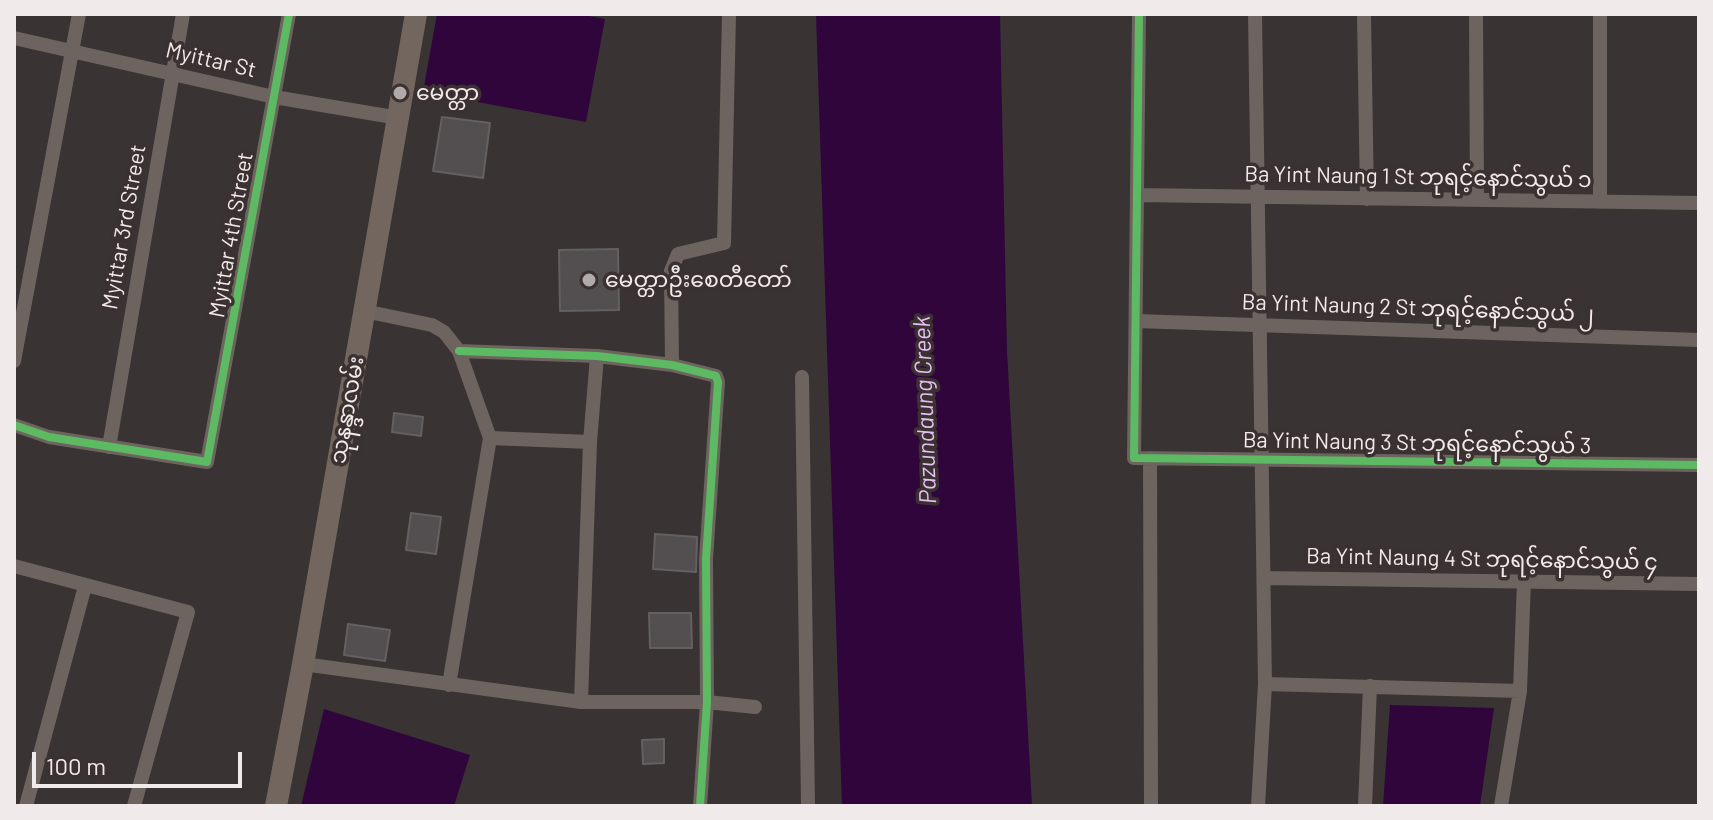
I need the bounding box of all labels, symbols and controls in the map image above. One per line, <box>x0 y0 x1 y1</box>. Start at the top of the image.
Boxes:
street label: Myittar St <box>163 37 259 83</box>
place label: မေတ္တာ <box>416 80 479 106</box>
marker: မေတ္တာ <box>391 84 409 102</box>
street label: Myittar 3rd Street <box>97 143 151 311</box>
street label: Myittar 4th Street <box>203 150 259 320</box>
street label: Ba Yint Naung 1 St ဘုရင့်နောင်သွယ် ၁ <box>1244 161 1592 193</box>
place label: မေတ္တာဦးစေတီတော် <box>605 267 792 293</box>
marker: မေတ္တာဦးစေတီတော် <box>580 271 598 289</box>
street label: Ba Yint Naung 2 St ဘုရင့်နောင်သွယ် ၂ <box>1241 289 1595 327</box>
water label: Pazundaung Creek <box>907 316 943 504</box>
street label: သုနန္ဒာလမ်း <box>325 354 369 466</box>
street label: Ba Yint Naung 3 St ဘုရင့်နောင်သွယ် 3 <box>1243 427 1591 459</box>
street label: Ba Yint Naung 4 St ဘုရင့်နောင်သွယ် ၄ <box>1306 543 1658 575</box>
scale bar <box>36 736 246 786</box>
text: 100 m <box>46 751 106 780</box>

